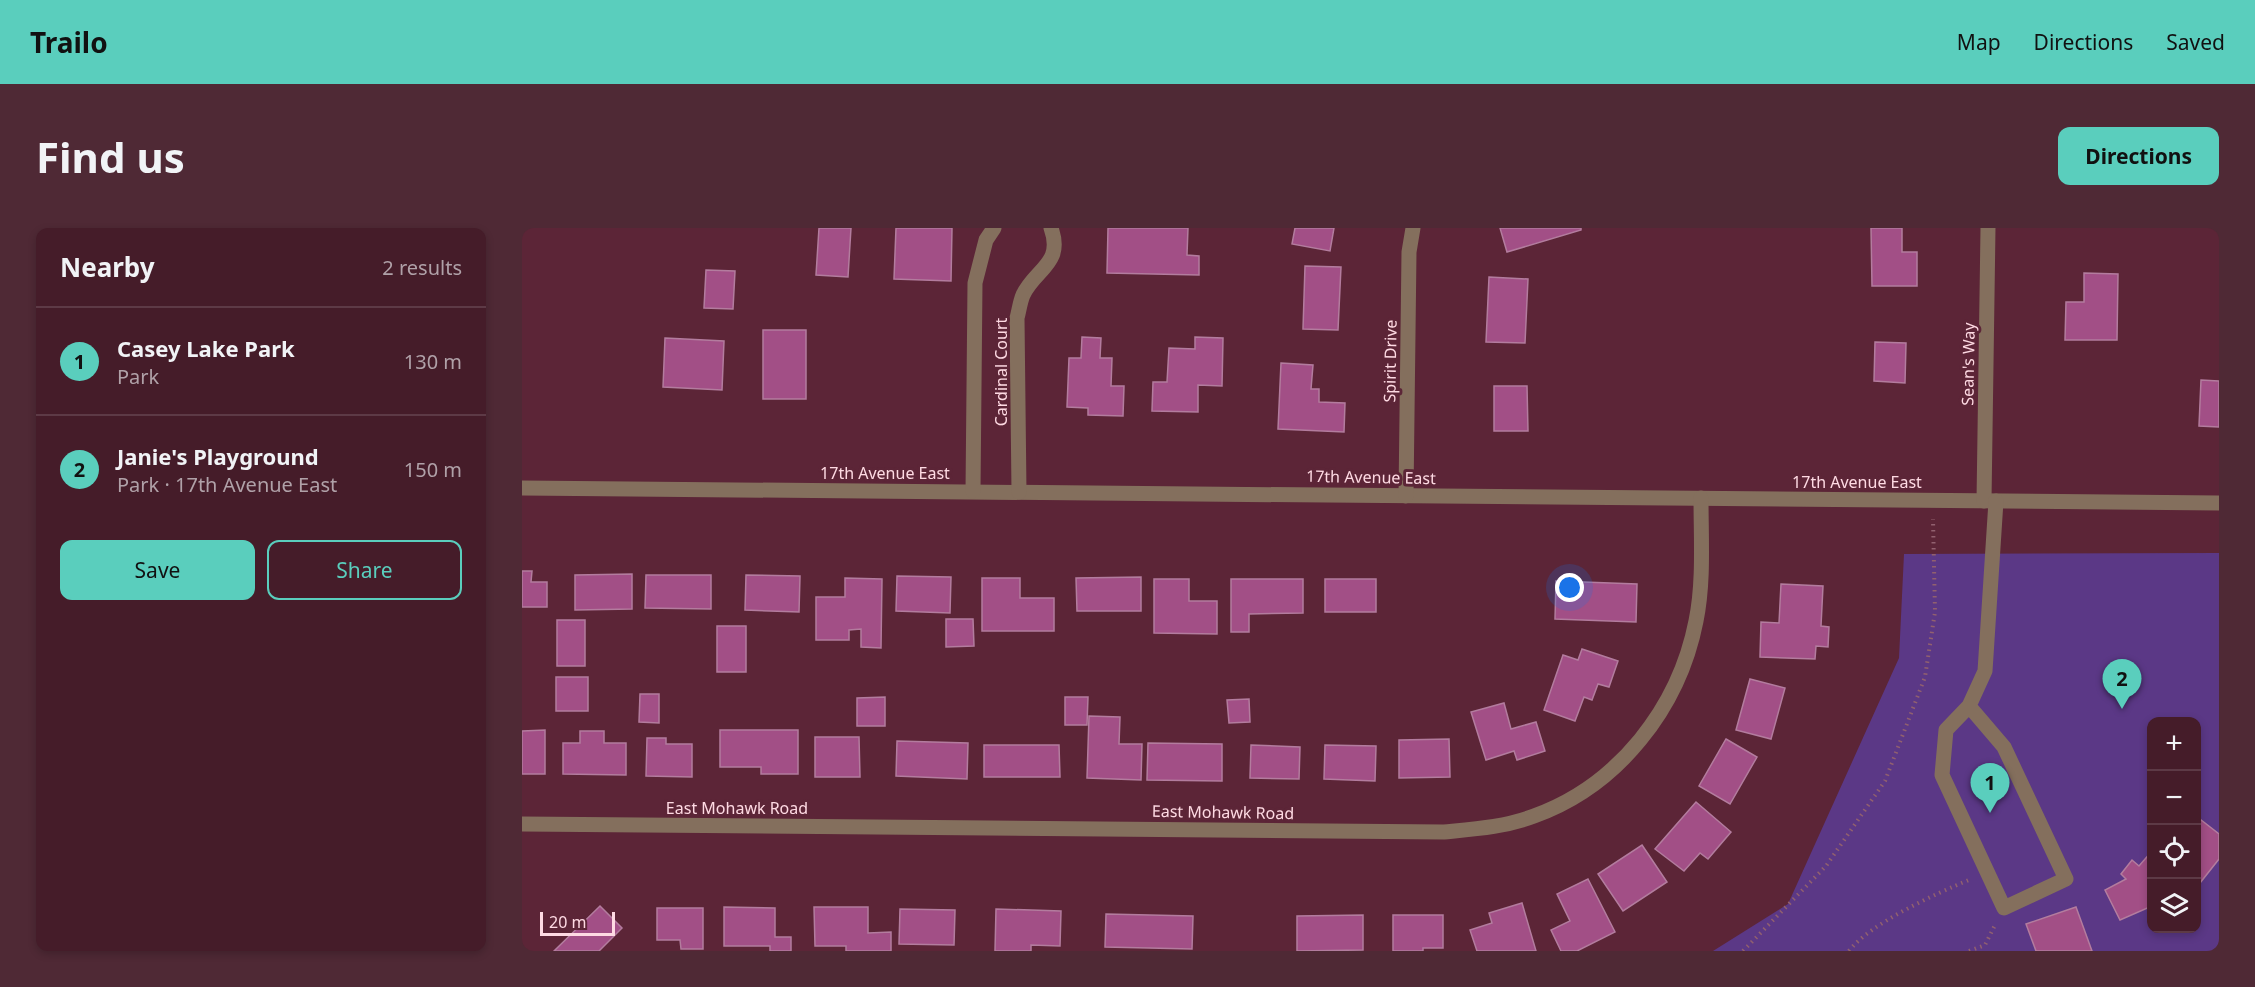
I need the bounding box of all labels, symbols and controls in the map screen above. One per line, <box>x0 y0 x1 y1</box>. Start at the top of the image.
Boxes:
text: Trailo <box>30 23 108 61</box>
text: Map <box>1957 28 2001 56</box>
text: Directions <box>2034 28 2133 56</box>
text: Saved <box>2166 28 2225 56</box>
button: Directions <box>2058 127 2219 185</box>
text: Find us <box>36 128 185 185</box>
text: Nearby <box>60 249 155 285</box>
text: 2 results <box>382 254 462 281</box>
street label: Cardinal Court <box>990 317 1012 426</box>
street label: Spirit Drive <box>1378 319 1402 403</box>
street label: Sean's Way <box>1956 321 1980 406</box>
text: Casey Lake Park <box>117 333 295 363</box>
text: 1 <box>74 348 85 375</box>
text: 130 m <box>404 348 462 375</box>
text: Park <box>117 363 159 390</box>
text: Janie's Playground <box>117 441 319 471</box>
text: 2 <box>74 456 85 483</box>
text: 150 m <box>404 456 462 483</box>
street label: 17th Avenue East <box>820 462 950 484</box>
street label: 17th Avenue East <box>1306 465 1436 489</box>
text: Park · 17th Avenue East <box>117 471 337 498</box>
street label: 17th Avenue East <box>1792 471 1922 493</box>
button: Save <box>60 540 255 600</box>
button: Share <box>267 540 462 600</box>
your location <box>1555 573 1584 602</box>
pin: 2 <box>2102 660 2142 709</box>
map controls <box>2147 717 2201 933</box>
button: + <box>2147 717 2201 771</box>
pin: 1 <box>1970 764 2010 813</box>
button: − <box>2147 771 2201 825</box>
street label: East Mohawk Road <box>666 797 808 819</box>
street label: East Mohawk Road <box>1152 800 1294 824</box>
button: locate <box>2147 825 2201 879</box>
button: layers <box>2147 879 2201 933</box>
scale bar <box>540 909 615 936</box>
text: 20 m <box>549 911 586 933</box>

